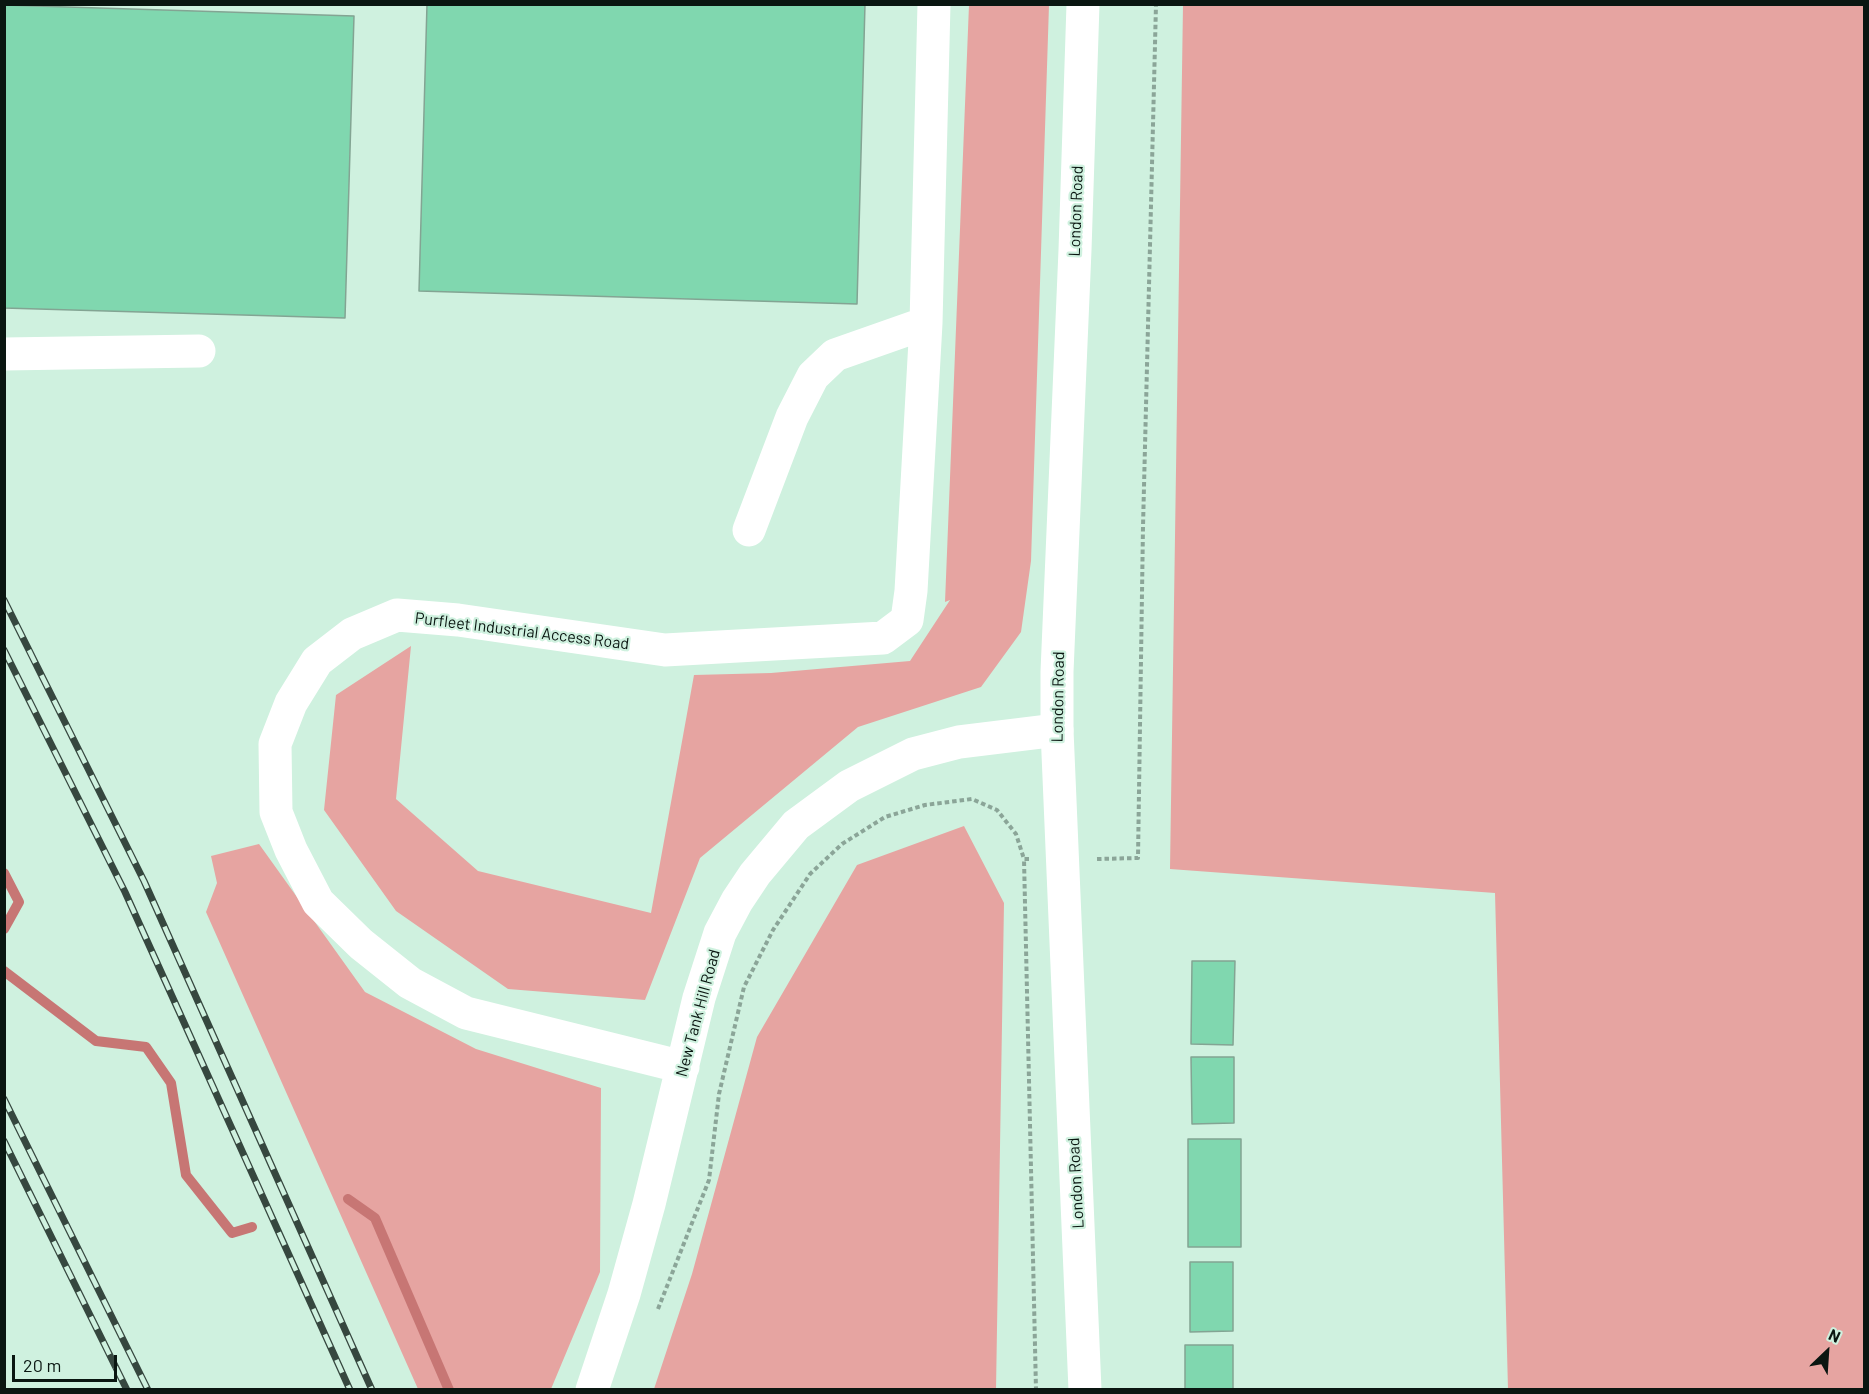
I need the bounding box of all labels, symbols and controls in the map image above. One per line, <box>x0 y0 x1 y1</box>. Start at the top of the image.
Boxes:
street label: London Road <box>1065 165 1087 257</box>
street label: Purfleet Industrial Access Road <box>414 608 630 654</box>
street label: London Road <box>1048 651 1068 743</box>
street label: New Tank Hill Road <box>672 947 724 1079</box>
street label: London Road <box>1064 1137 1088 1229</box>
north arrow <box>1797 1322 1857 1382</box>
text: N <box>1826 1324 1844 1346</box>
scale bar <box>15 1343 120 1381</box>
text: 20 m <box>23 1354 61 1376</box>

